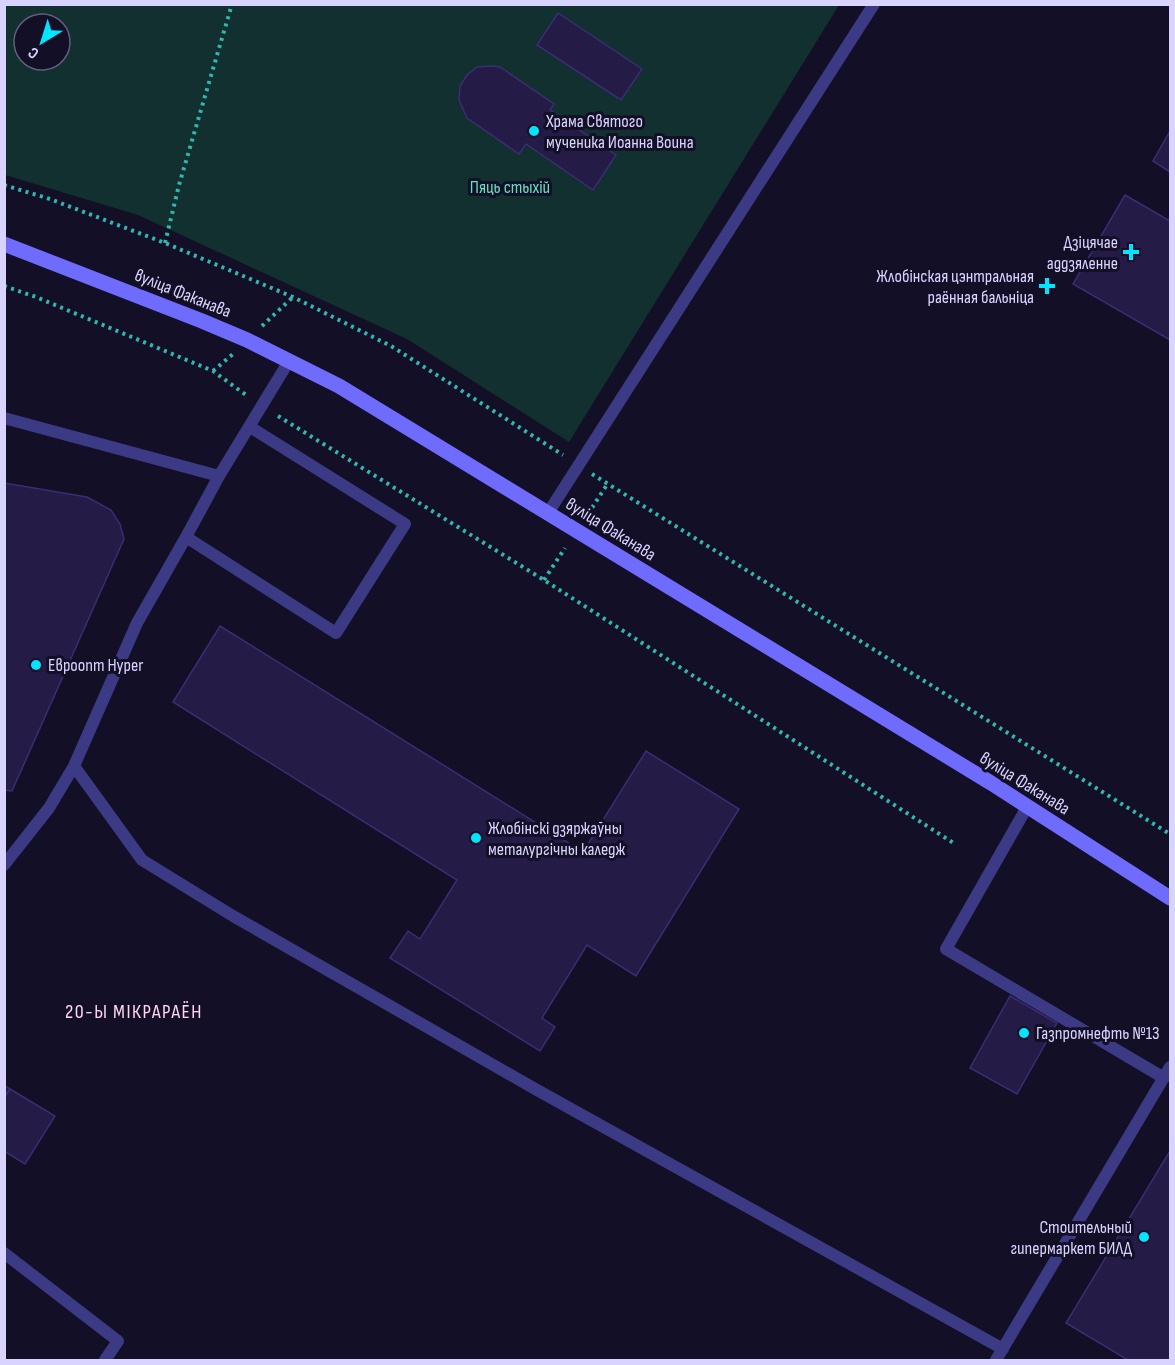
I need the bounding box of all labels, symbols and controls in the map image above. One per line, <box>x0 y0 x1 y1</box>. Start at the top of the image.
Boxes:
north arrow <box>12 12 72 72</box>
text: С <box>25 43 43 63</box>
place label: Храма Святого мученика Иоанна Воина <box>545 111 694 153</box>
marker: Храма Святого мученика Иоанна Воина <box>527 124 541 138</box>
park label: Пяць стыхій <box>470 177 550 198</box>
place label: Дзіцячае аддзяленне <box>1047 232 1118 274</box>
marker: Дзіцячае аддзяленне <box>1122 243 1140 261</box>
street label: вуліца Факанава <box>132 265 234 322</box>
place label: Жлобінская цэнтральная раённая бальніца <box>876 266 1034 308</box>
marker: Жлобінская цэнтральная раённая бальніца <box>1038 277 1056 295</box>
street label: вуліца Факанава <box>562 493 660 565</box>
place label: Евроопт Hyper <box>48 655 143 676</box>
marker: Евроопт Hyper <box>29 658 43 672</box>
street label: вуліца Факанава <box>976 747 1074 819</box>
place label: Жлобінскі дзяржаўны металургічны каледж <box>488 818 626 860</box>
marker: Жлобінскі дзяржаўны металургічны каледж <box>469 831 483 845</box>
district label: 20-Ы МІКРАРАЁН <box>65 1000 203 1024</box>
place label: Газпромнефть №13 <box>1036 1023 1160 1044</box>
marker: Газпромнефть №13 <box>1017 1026 1031 1040</box>
place label: Стоительный гипермаркет БИЛД <box>1010 1217 1132 1259</box>
marker: Стоительный гипермаркет БИЛД <box>1137 1230 1151 1244</box>

